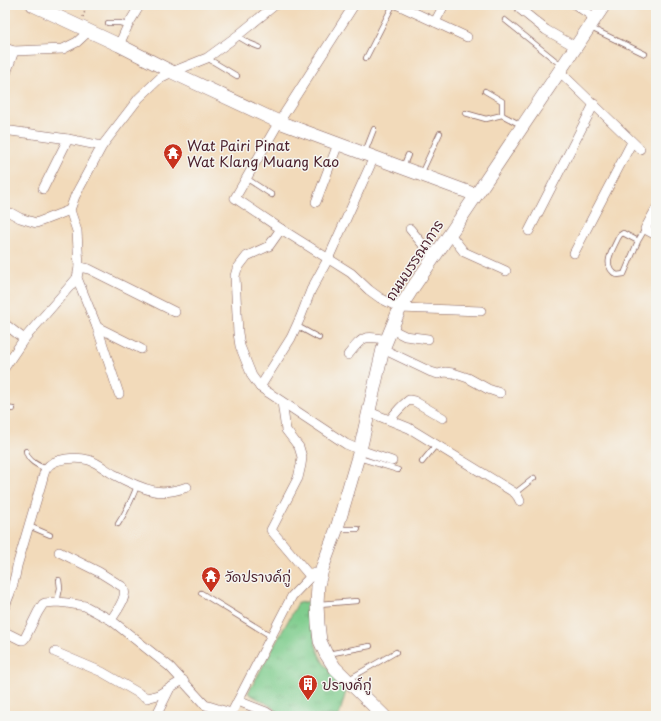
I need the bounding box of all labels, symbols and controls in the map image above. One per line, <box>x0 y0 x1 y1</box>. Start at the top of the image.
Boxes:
place label: Wat Pairi Pinat Wat Klang Muang Kao <box>187 135 339 172</box>
temple icon: Wat Pairi Pinat Wat Klang Muang Kao <box>162 142 184 170</box>
street label: ถนนบรรณาการ <box>380 215 448 305</box>
temple icon: วัดปรางค์กู่ <box>200 565 222 593</box>
place label: วัดปรางค์กู่ <box>225 566 291 587</box>
building icon: ปรางค์กู่ <box>297 673 319 701</box>
place label: ปรางค์กู่ <box>322 674 372 695</box>

